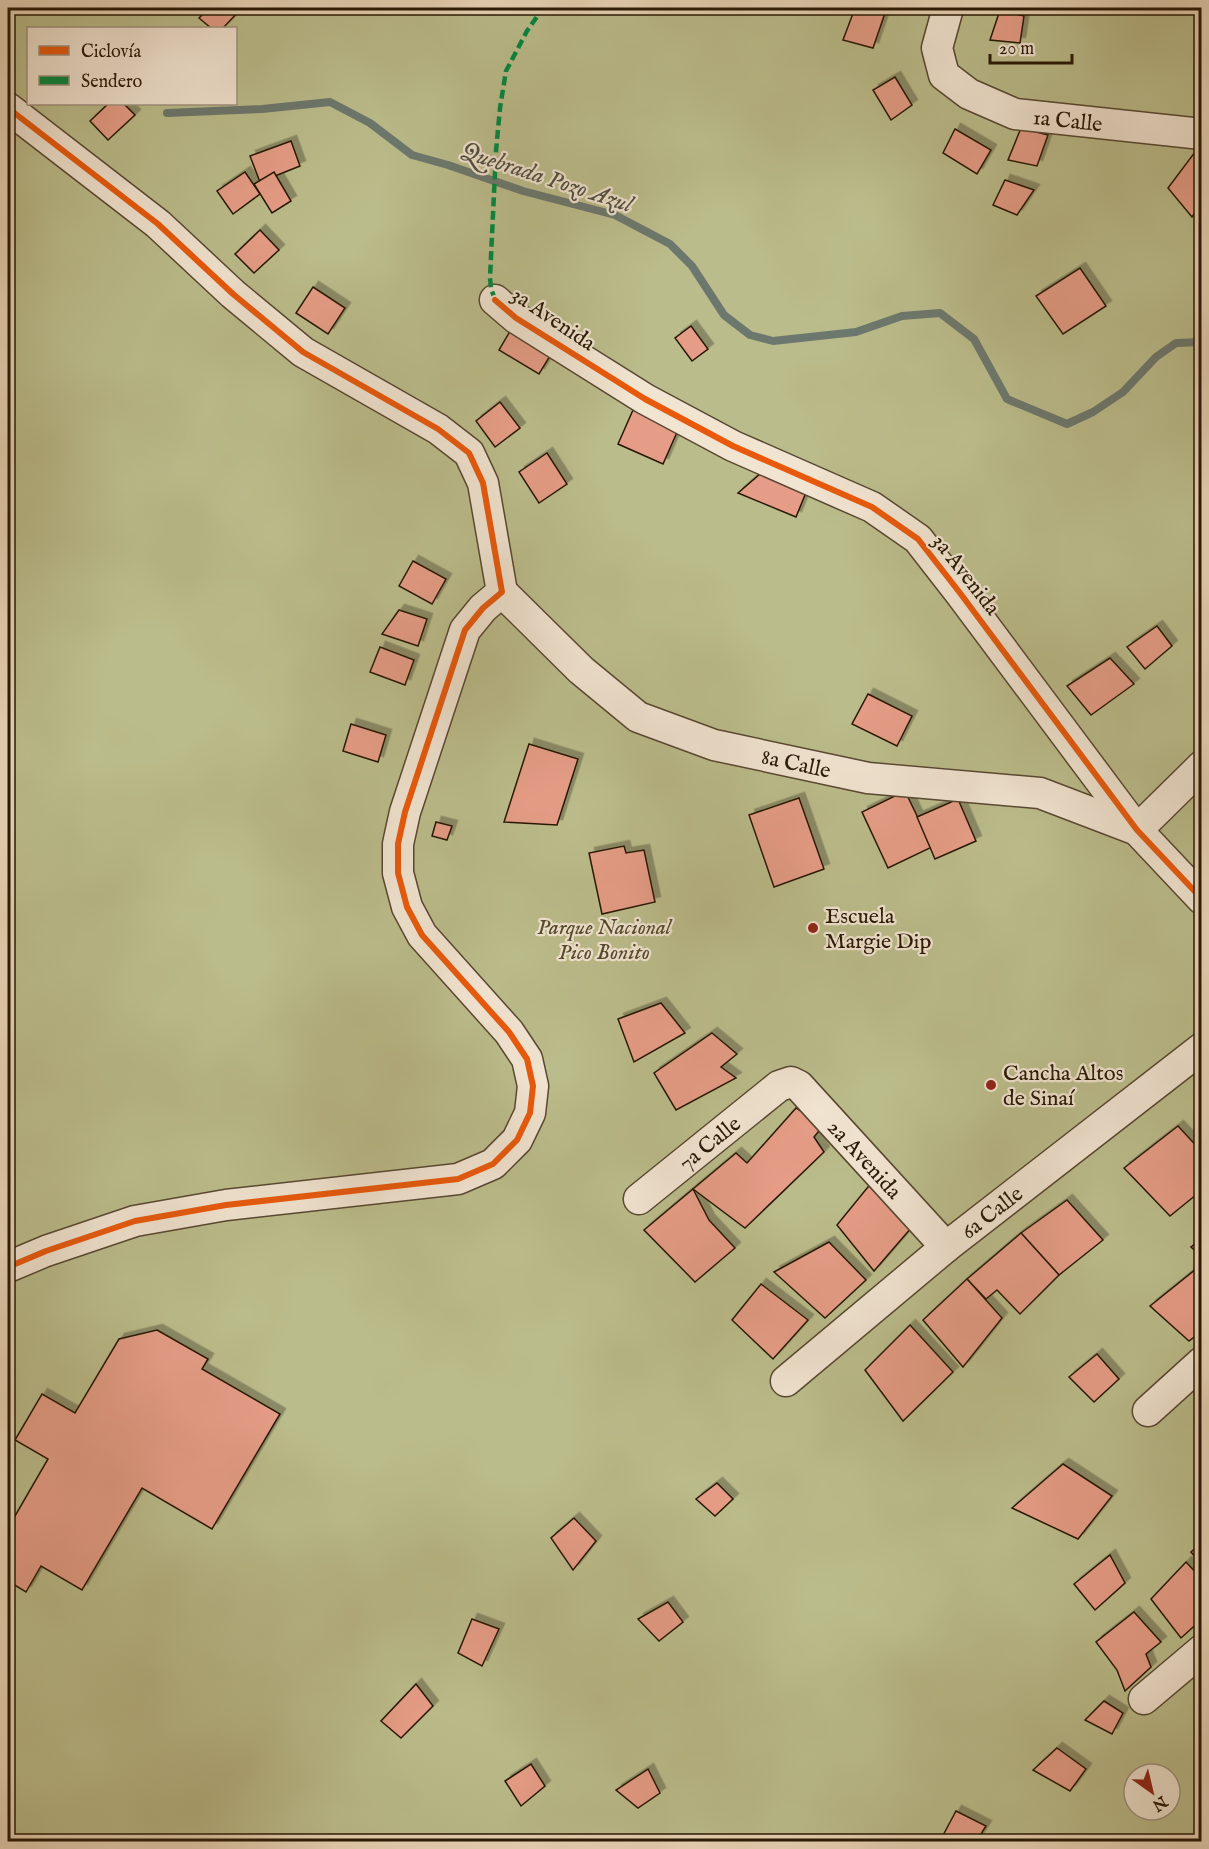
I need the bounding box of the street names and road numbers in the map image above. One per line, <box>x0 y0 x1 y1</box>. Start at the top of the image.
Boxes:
street label: 1a Calle <box>1031 104 1104 139</box>
street label: 3a Avenida <box>505 281 601 358</box>
street label: 3a Avenida <box>925 529 1006 622</box>
street label: 8a Calle <box>759 744 833 786</box>
street label: 7a Calle <box>674 1111 747 1178</box>
street label: 2a Avenida <box>821 1115 908 1206</box>
street label: 6a Calle <box>956 1181 1029 1246</box>

